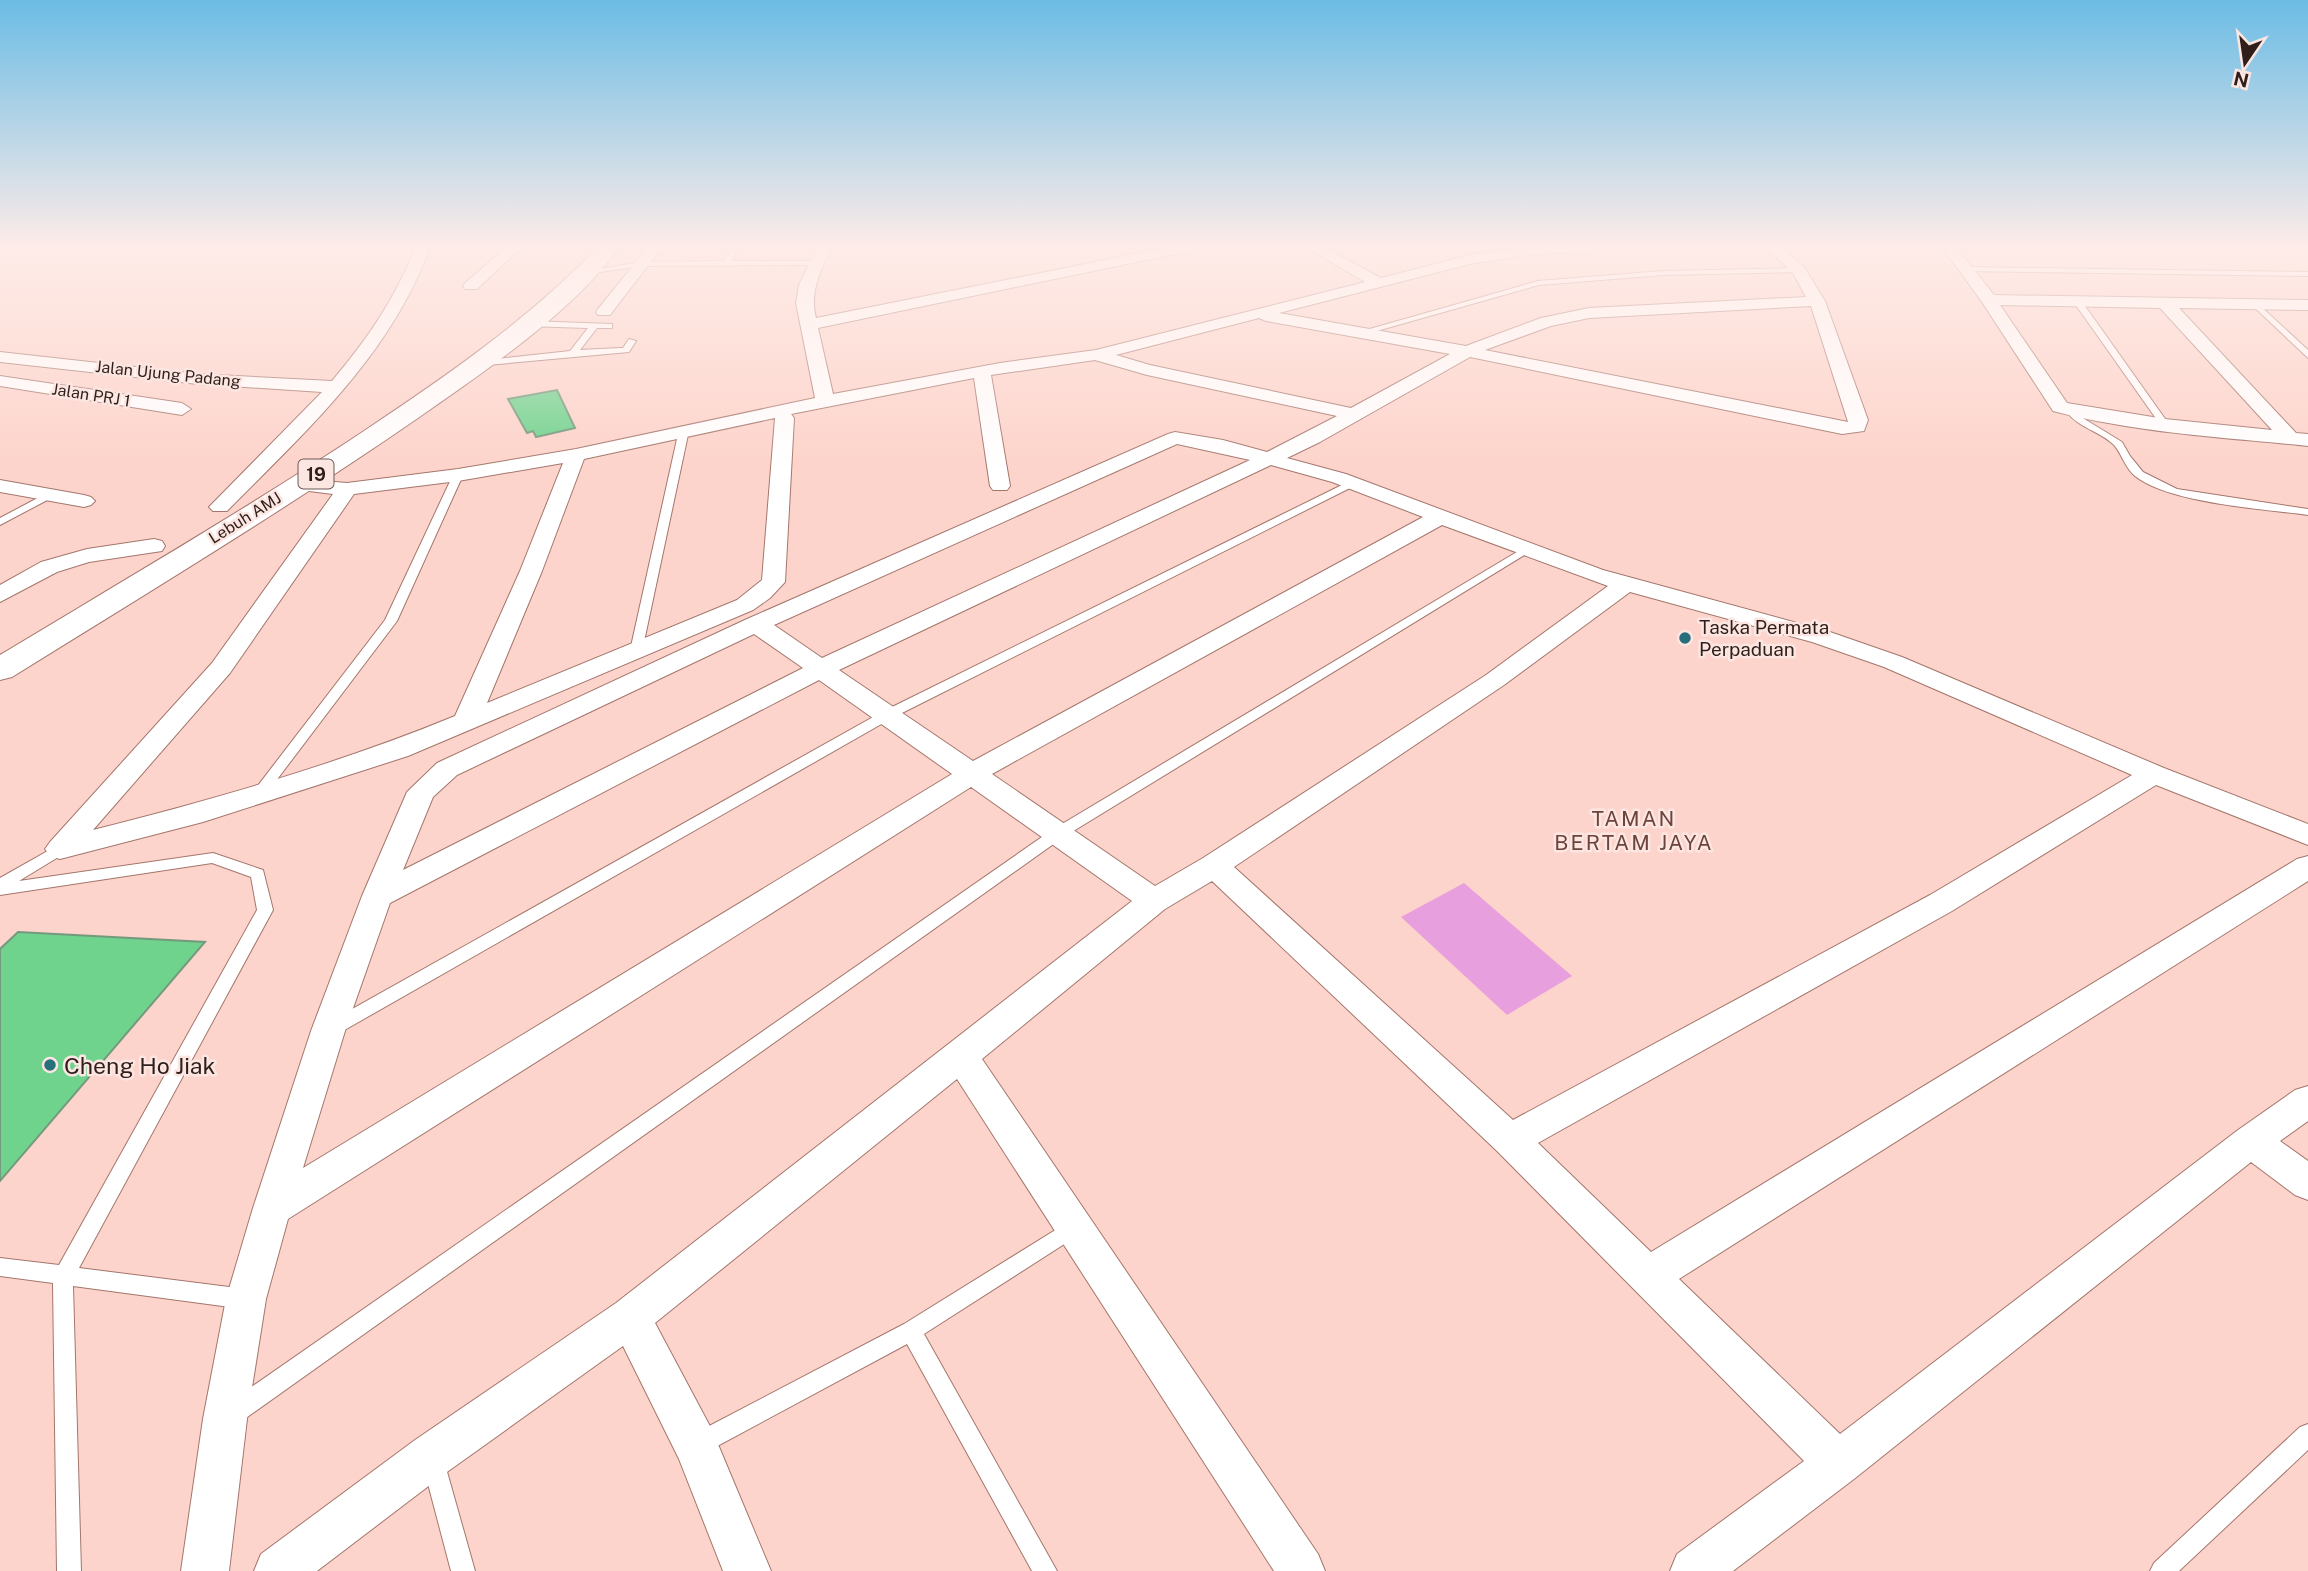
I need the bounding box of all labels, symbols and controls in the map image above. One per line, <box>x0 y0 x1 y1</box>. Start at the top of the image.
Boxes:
north arrow <box>2210 28 2280 98</box>
text: N <box>2231 67 2251 92</box>
street label: Jalan Ujung Padang <box>94 357 242 391</box>
street label: Jalan PRJ 1 <box>50 379 132 411</box>
road number: 19 <box>298 460 334 488</box>
street label: Lebuh AMJ <box>205 488 285 548</box>
place label: Taska Permata Perpaduan <box>1699 616 1829 660</box>
marker: Taska Permata Perpaduan <box>1677 630 1693 646</box>
district label: TAMAN BERTAM JAYA <box>1554 806 1714 855</box>
place label: Cheng Ho Jiak <box>64 1052 216 1079</box>
marker: Cheng Ho Jiak <box>42 1057 58 1073</box>

